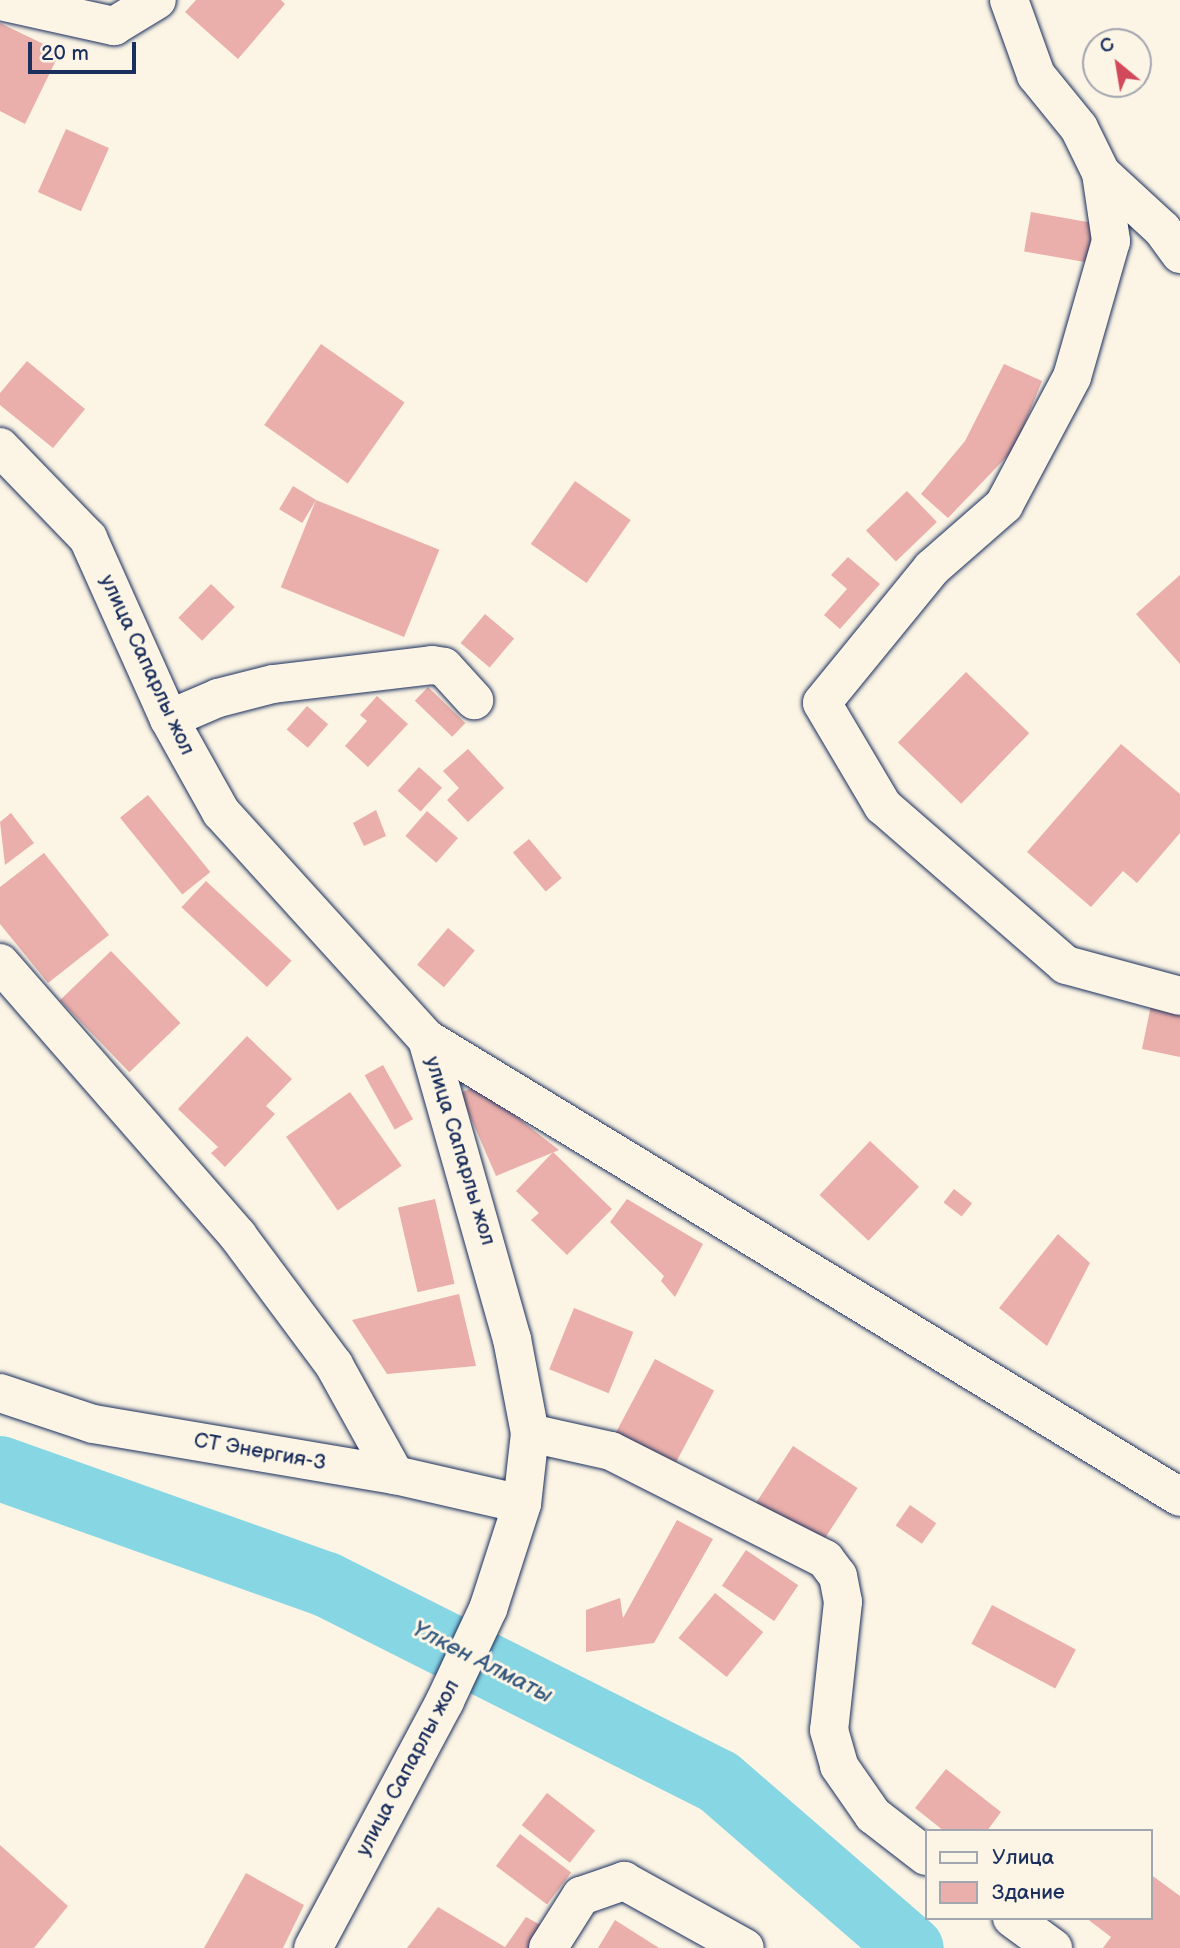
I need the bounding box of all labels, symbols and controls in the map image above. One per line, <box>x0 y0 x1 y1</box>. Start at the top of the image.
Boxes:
scale bar <box>32 28 140 72</box>
north arrow <box>1082 28 1152 98</box>
text: С <box>1096 33 1119 59</box>
text: 20 m <box>41 41 89 66</box>
street label: улица Сапарлы жол <box>94 571 200 759</box>
street label: улица Сапарлы жол <box>419 1053 501 1249</box>
street label: СТ Энергия-3 <box>192 1428 328 1476</box>
water label: Үлкен Алматы <box>407 1615 557 1709</box>
street label: улица Сапарлы жол <box>351 1675 465 1861</box>
legend <box>925 1829 1152 1920</box>
text: Улица <box>992 1845 1054 1870</box>
text: Здание <box>992 1880 1065 1905</box>

